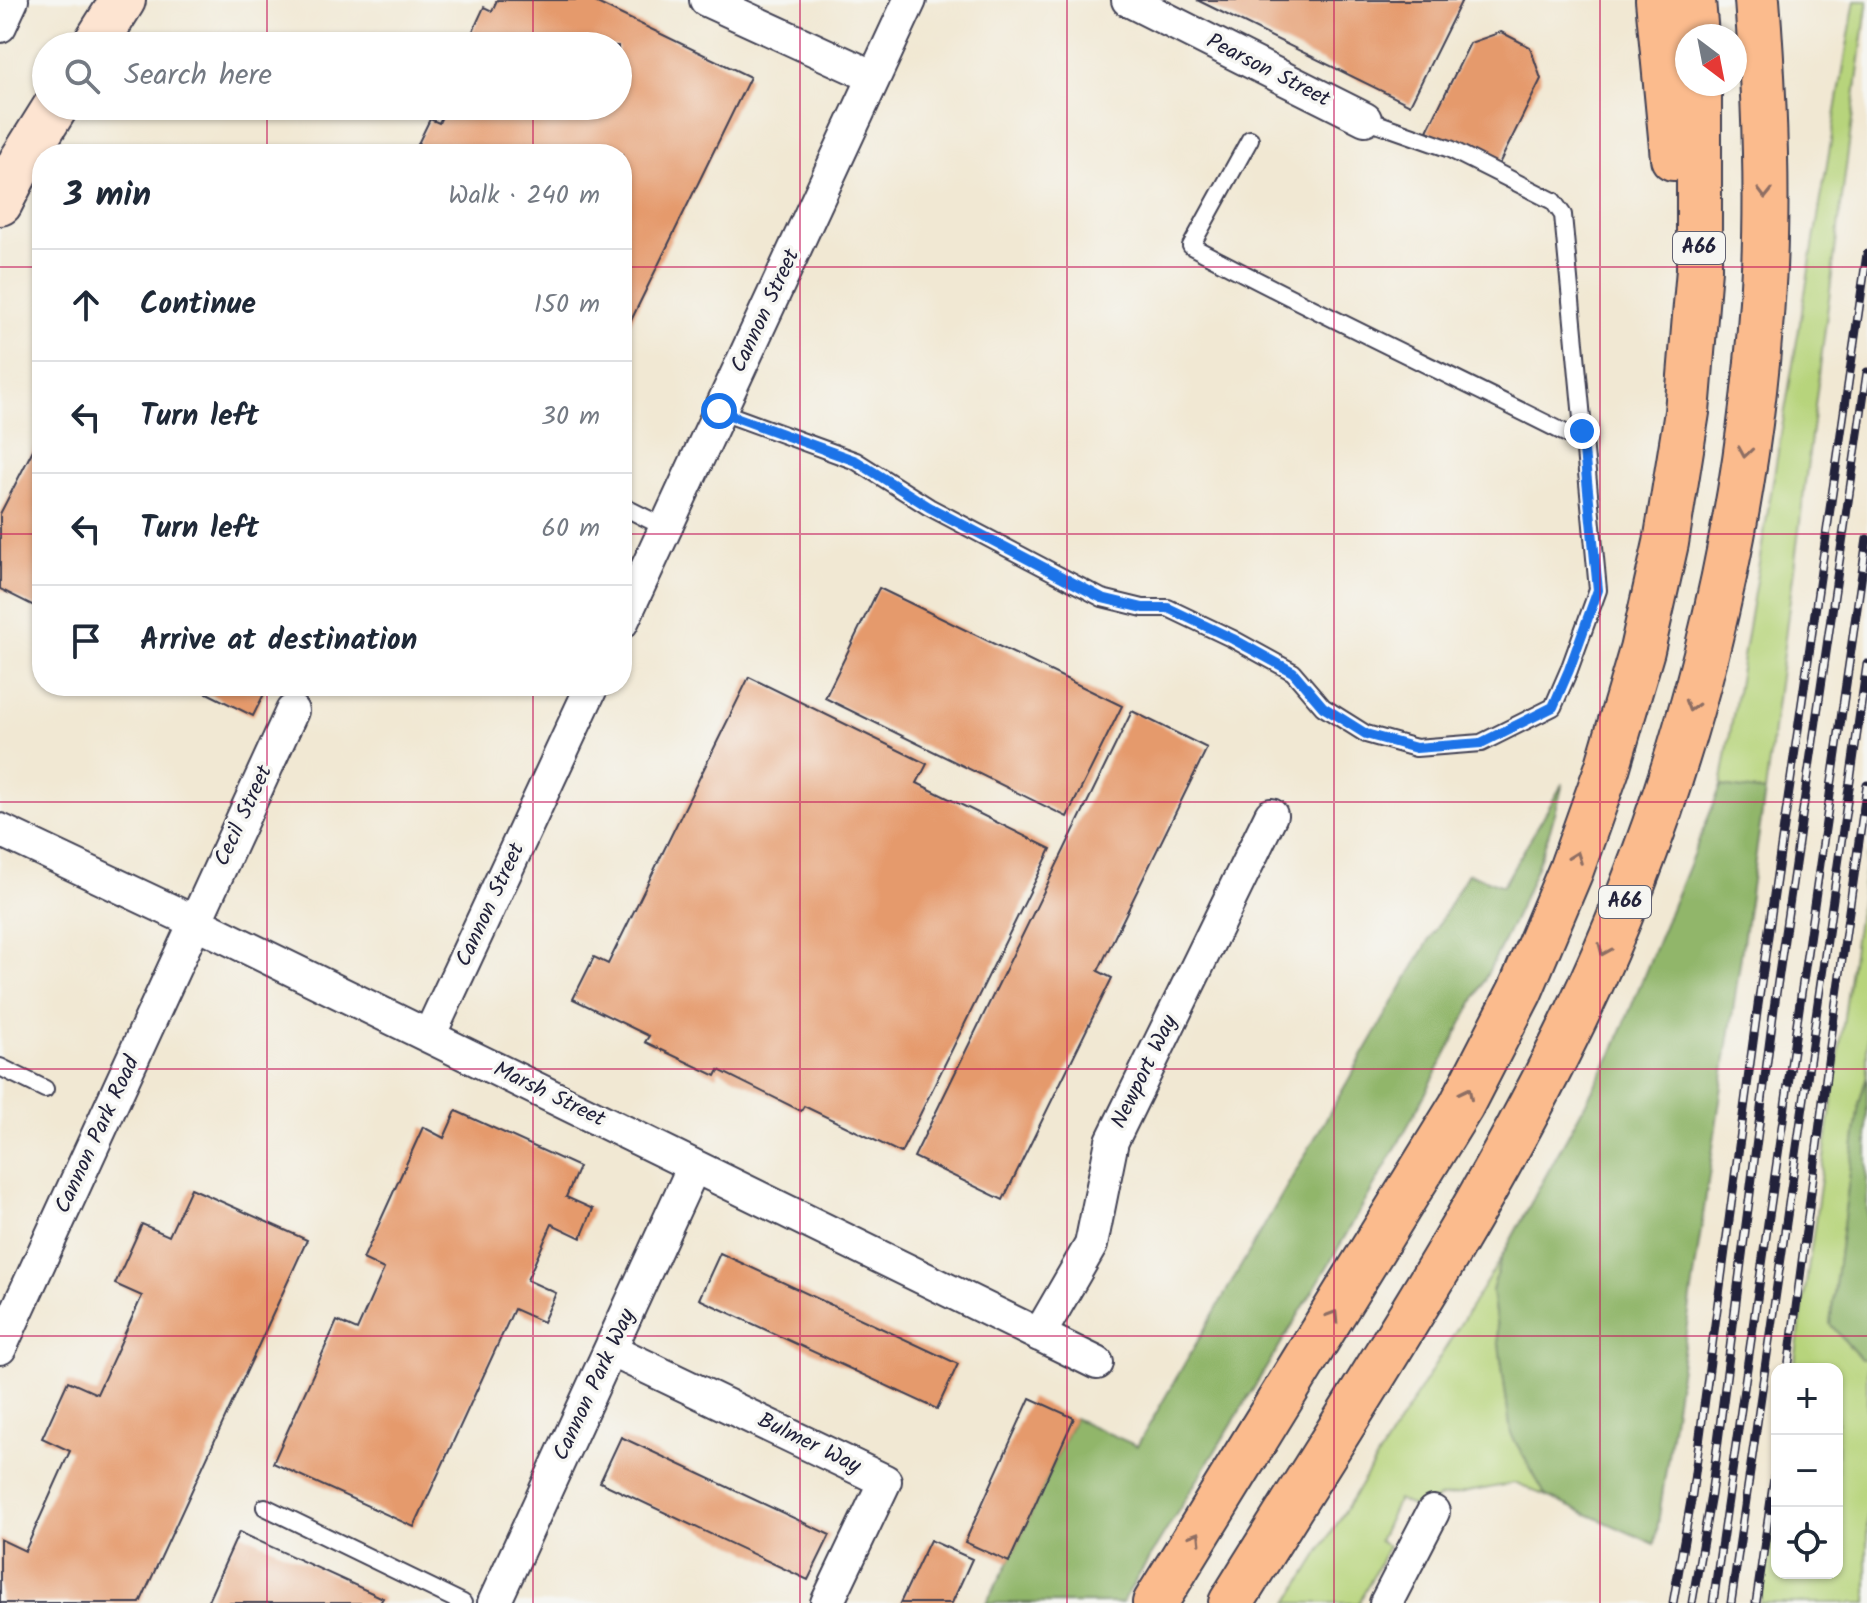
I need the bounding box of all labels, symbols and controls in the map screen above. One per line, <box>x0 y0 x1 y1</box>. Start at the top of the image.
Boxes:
north arrow <box>1675 24 1747 96</box>
street label: Pearson Street <box>1200 25 1337 117</box>
search box <box>32 32 632 120</box>
text: Search here <box>124 52 272 100</box>
icon: search <box>60 54 104 98</box>
text: 3 min <box>64 169 151 223</box>
text: Walk · 240 m <box>448 175 600 217</box>
one-way arrow <box>1756 187 1773 200</box>
road number: A66 <box>1673 232 1725 264</box>
street label: Cannon Street <box>722 243 810 379</box>
text: Continue <box>140 281 256 329</box>
icon: ahead <box>64 283 108 327</box>
text: 150 m <box>534 284 600 326</box>
text: Turn left <box>140 393 259 441</box>
route start <box>701 393 737 429</box>
icon: left <box>64 395 108 439</box>
text: 30 m <box>541 396 600 438</box>
route end <box>1564 413 1600 449</box>
one-way arrow <box>1737 445 1754 458</box>
text: Turn left <box>140 505 259 553</box>
icon: left <box>64 507 108 551</box>
text: 60 m <box>541 508 600 550</box>
text: Arrive at destination <box>140 617 417 665</box>
icon: arrive <box>64 619 108 663</box>
one-way arrow <box>1684 698 1700 712</box>
street label: Cecil Street <box>205 759 283 872</box>
street label: Cannon Street <box>447 837 535 973</box>
one-way arrow <box>1566 851 1582 865</box>
road number: A66 <box>1599 886 1651 918</box>
one-way arrow <box>1597 942 1613 957</box>
street label: Newport Way <box>1102 1009 1188 1135</box>
street label: Cannon Park Road <box>46 1050 150 1220</box>
street label: Marsh Street <box>487 1053 611 1137</box>
one-way arrow <box>1458 1087 1473 1102</box>
street label: Cannon Park Way <box>544 1303 646 1467</box>
one-way arrow <box>1324 1310 1339 1325</box>
map controls <box>1771 1363 1843 1579</box>
button: + <box>1771 1363 1843 1435</box>
street label: Bulmer Way <box>751 1404 867 1484</box>
button: − <box>1771 1435 1843 1507</box>
button: locate <box>1771 1507 1843 1579</box>
one-way arrow <box>1187 1531 1202 1546</box>

